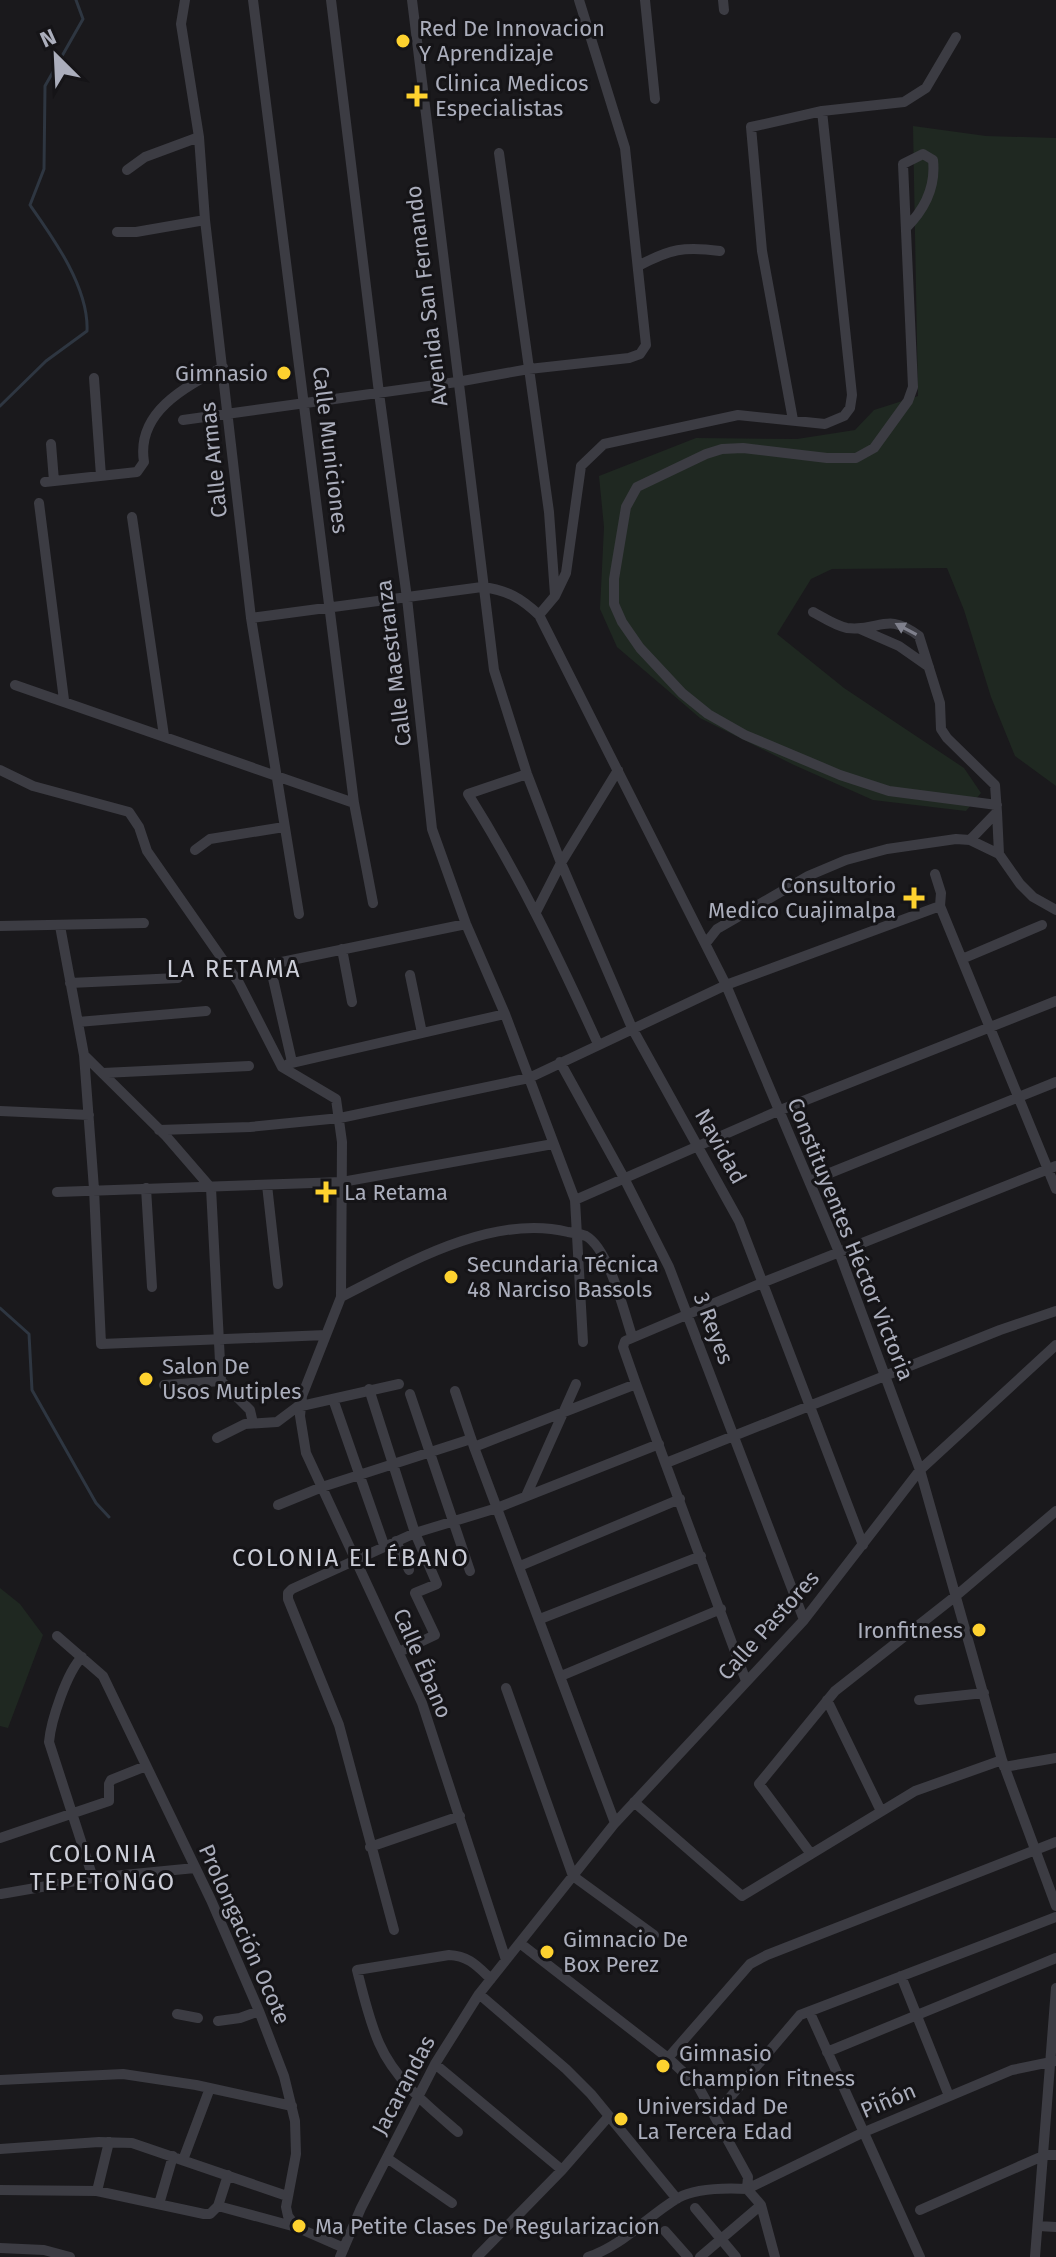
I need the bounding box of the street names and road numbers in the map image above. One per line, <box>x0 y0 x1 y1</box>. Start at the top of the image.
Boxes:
street label: Avenida San Fernando <box>400 184 453 408</box>
street label: Calle Municiones <box>307 365 354 535</box>
street label: Calle Armas <box>194 401 233 519</box>
street label: Calle Maestranza <box>370 578 417 748</box>
street label: Constituyentes Héctor Victoria <box>781 1094 920 1384</box>
street label: Navidad <box>689 1104 752 1189</box>
street label: 3 Reyes <box>688 1288 740 1368</box>
street label: Calle Pastores <box>712 1565 825 1686</box>
street label: Calle Ébano <box>387 1604 458 1722</box>
street label: Prolongación Ocote <box>193 1840 296 2028</box>
street label: Jacarandas <box>366 2031 441 2140</box>
street label: Piñón <box>856 2077 920 2124</box>

